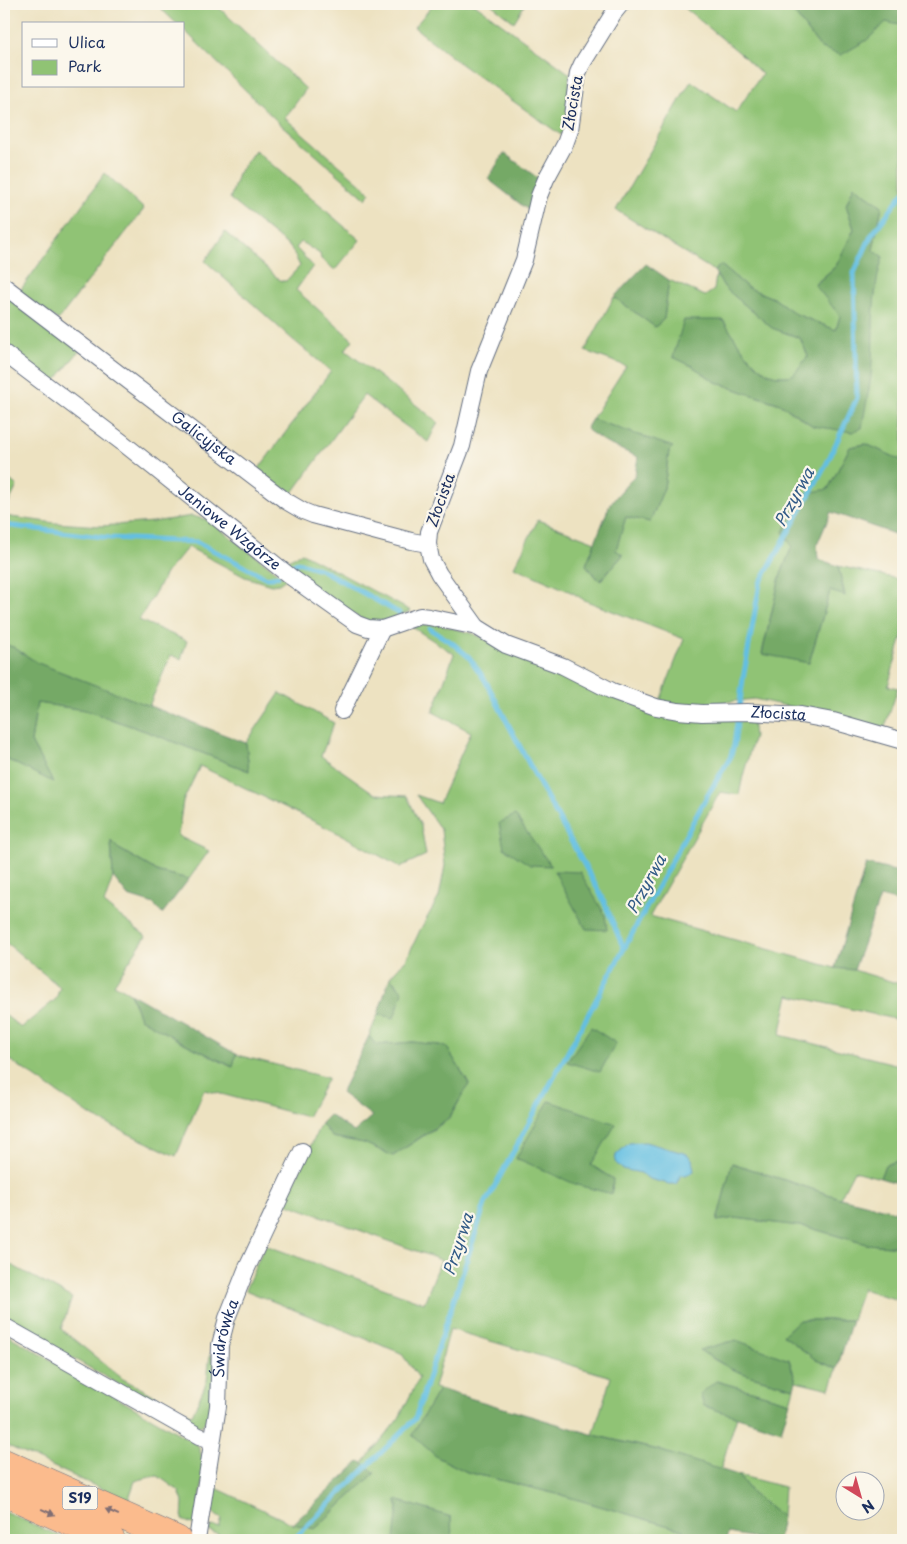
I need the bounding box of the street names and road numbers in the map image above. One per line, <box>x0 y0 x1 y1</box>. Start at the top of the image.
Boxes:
street label: Złocista <box>555 73 588 132</box>
street label: Galicyjska <box>167 404 243 470</box>
street label: Złocista <box>419 469 460 530</box>
street label: Janiowe Wzgórze <box>174 478 287 575</box>
street label: Złocista <box>750 699 809 726</box>
street label: Świdrówka <box>206 1294 244 1378</box>
road number: S19 <box>62 1486 98 1510</box>

